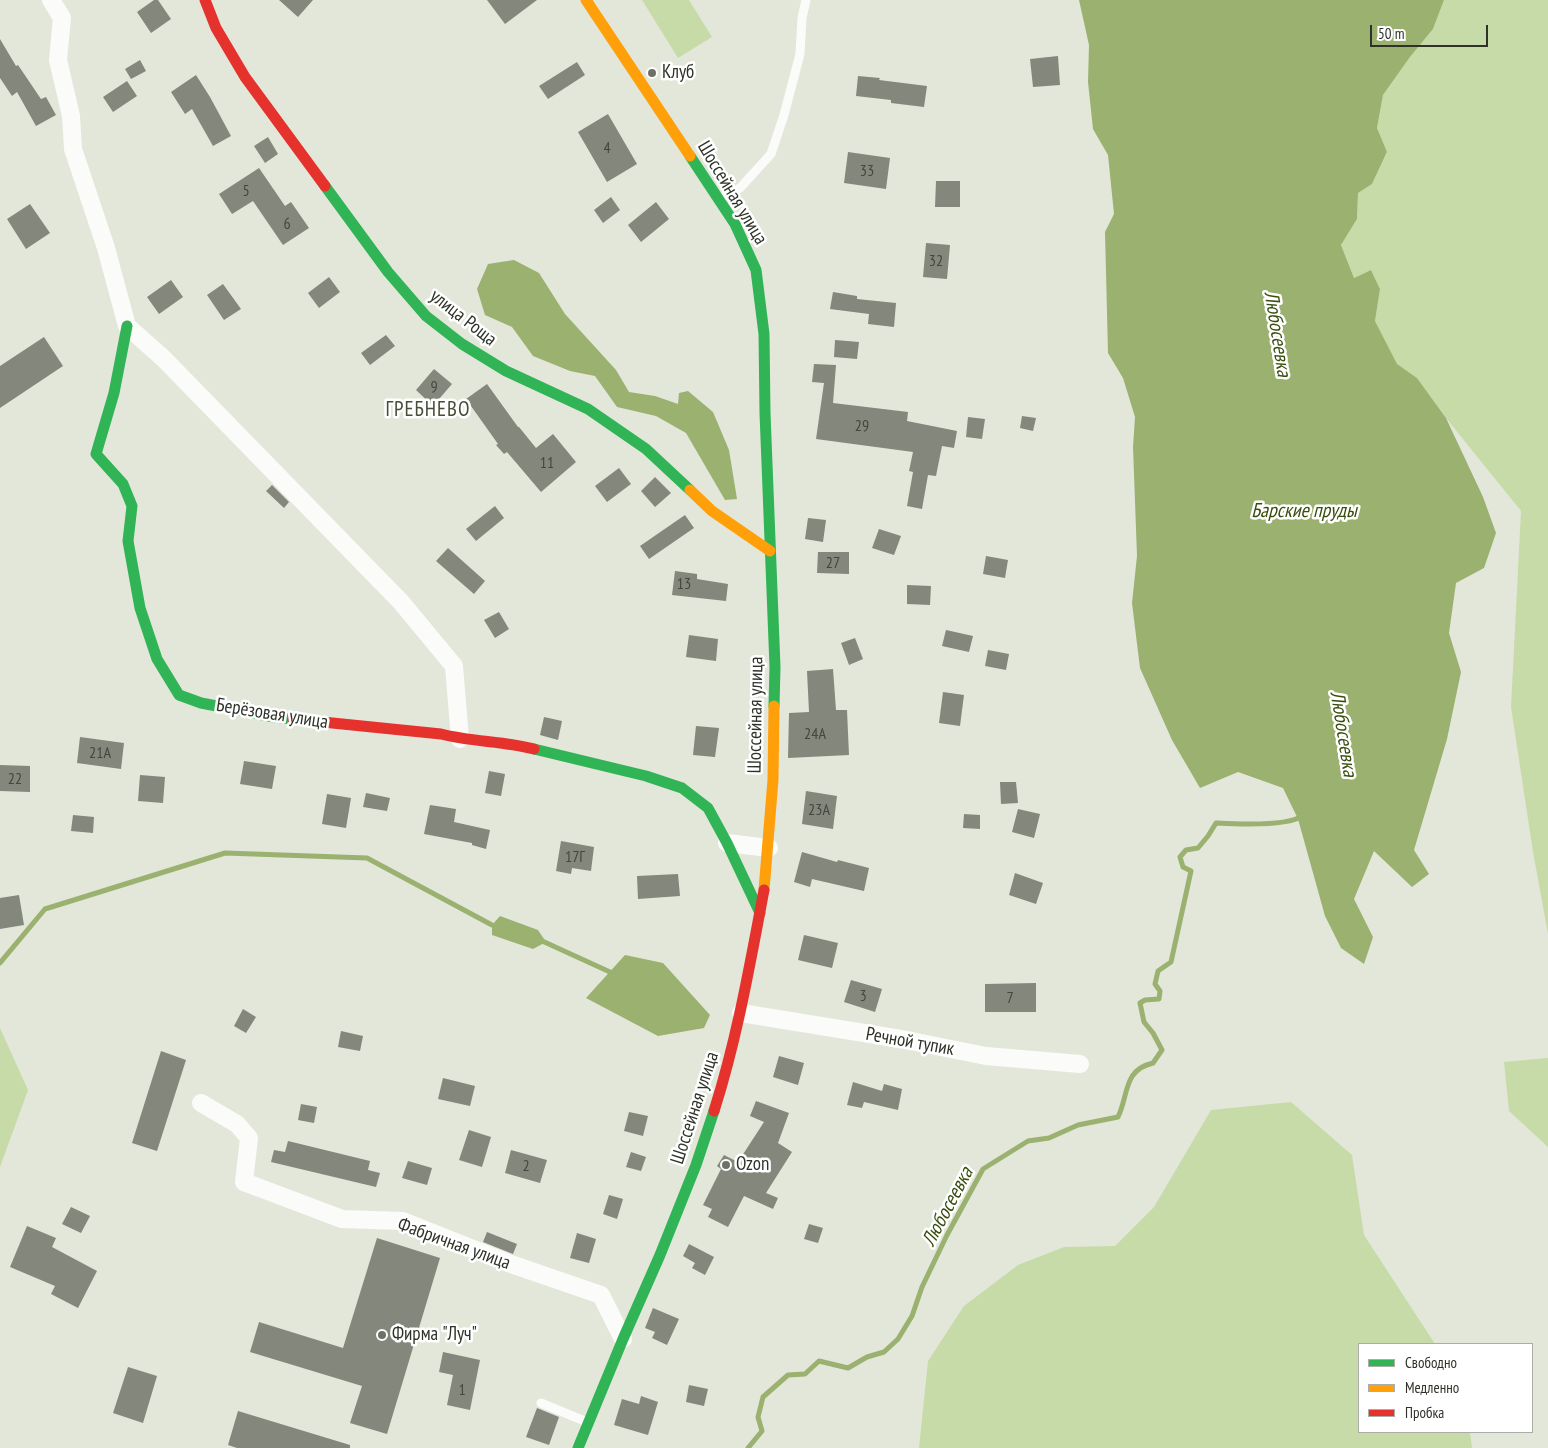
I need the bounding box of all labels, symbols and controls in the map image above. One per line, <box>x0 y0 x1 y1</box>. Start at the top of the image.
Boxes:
scale bar <box>1373 15 1490 47</box>
text: 50 m <box>1378 24 1404 43</box>
place label: Клуб <box>662 62 694 84</box>
marker: Клуб <box>646 67 658 79</box>
street label: Шоссейная улица <box>692 137 772 249</box>
house number: 4 <box>603 138 611 158</box>
house number: 33 <box>860 161 874 181</box>
house number: 5 <box>242 181 250 201</box>
house number: 6 <box>283 214 291 234</box>
house number: 32 <box>929 251 943 271</box>
street label: улица Роща <box>425 285 501 351</box>
water label: Любосеевка <box>1258 290 1296 378</box>
house number: 9 <box>430 377 438 397</box>
district label: ГРЕБНЕВО <box>384 397 472 423</box>
house number: 29 <box>855 416 869 436</box>
house number: 11 <box>540 453 554 473</box>
water label: Барские пруды <box>1251 499 1357 523</box>
house number: 27 <box>826 553 840 573</box>
house number: 13 <box>677 574 691 594</box>
street label: Шоссейная улица <box>744 656 768 774</box>
water label: Любосеевка <box>1324 690 1362 778</box>
street label: Берёзовая улица <box>214 694 330 734</box>
house number: 24А <box>804 724 826 744</box>
house number: 21А <box>89 743 111 763</box>
house number: 22 <box>8 769 22 789</box>
house number: 23А <box>808 800 830 820</box>
house number: 17Г <box>565 847 585 867</box>
house number: 3 <box>859 986 867 1006</box>
house number: 7 <box>1006 988 1014 1008</box>
street label: Речной тупик <box>864 1023 956 1061</box>
street label: Шоссейная улица <box>666 1049 724 1167</box>
place label: Ozon <box>736 1154 769 1176</box>
house number: 2 <box>522 1156 530 1176</box>
marker: Ozon <box>720 1159 732 1171</box>
water label: Любосеевка <box>917 1163 979 1251</box>
street label: Фабричная улица <box>395 1213 513 1275</box>
place label: Фирма "Луч" <box>392 1324 477 1346</box>
marker: Фирма "Луч" <box>376 1329 388 1341</box>
legend <box>1358 1343 1533 1433</box>
text: Свободно <box>1405 1353 1457 1372</box>
text: Медленно <box>1405 1378 1459 1397</box>
house number: 1 <box>458 1380 466 1400</box>
text: Пробка <box>1405 1403 1444 1422</box>

